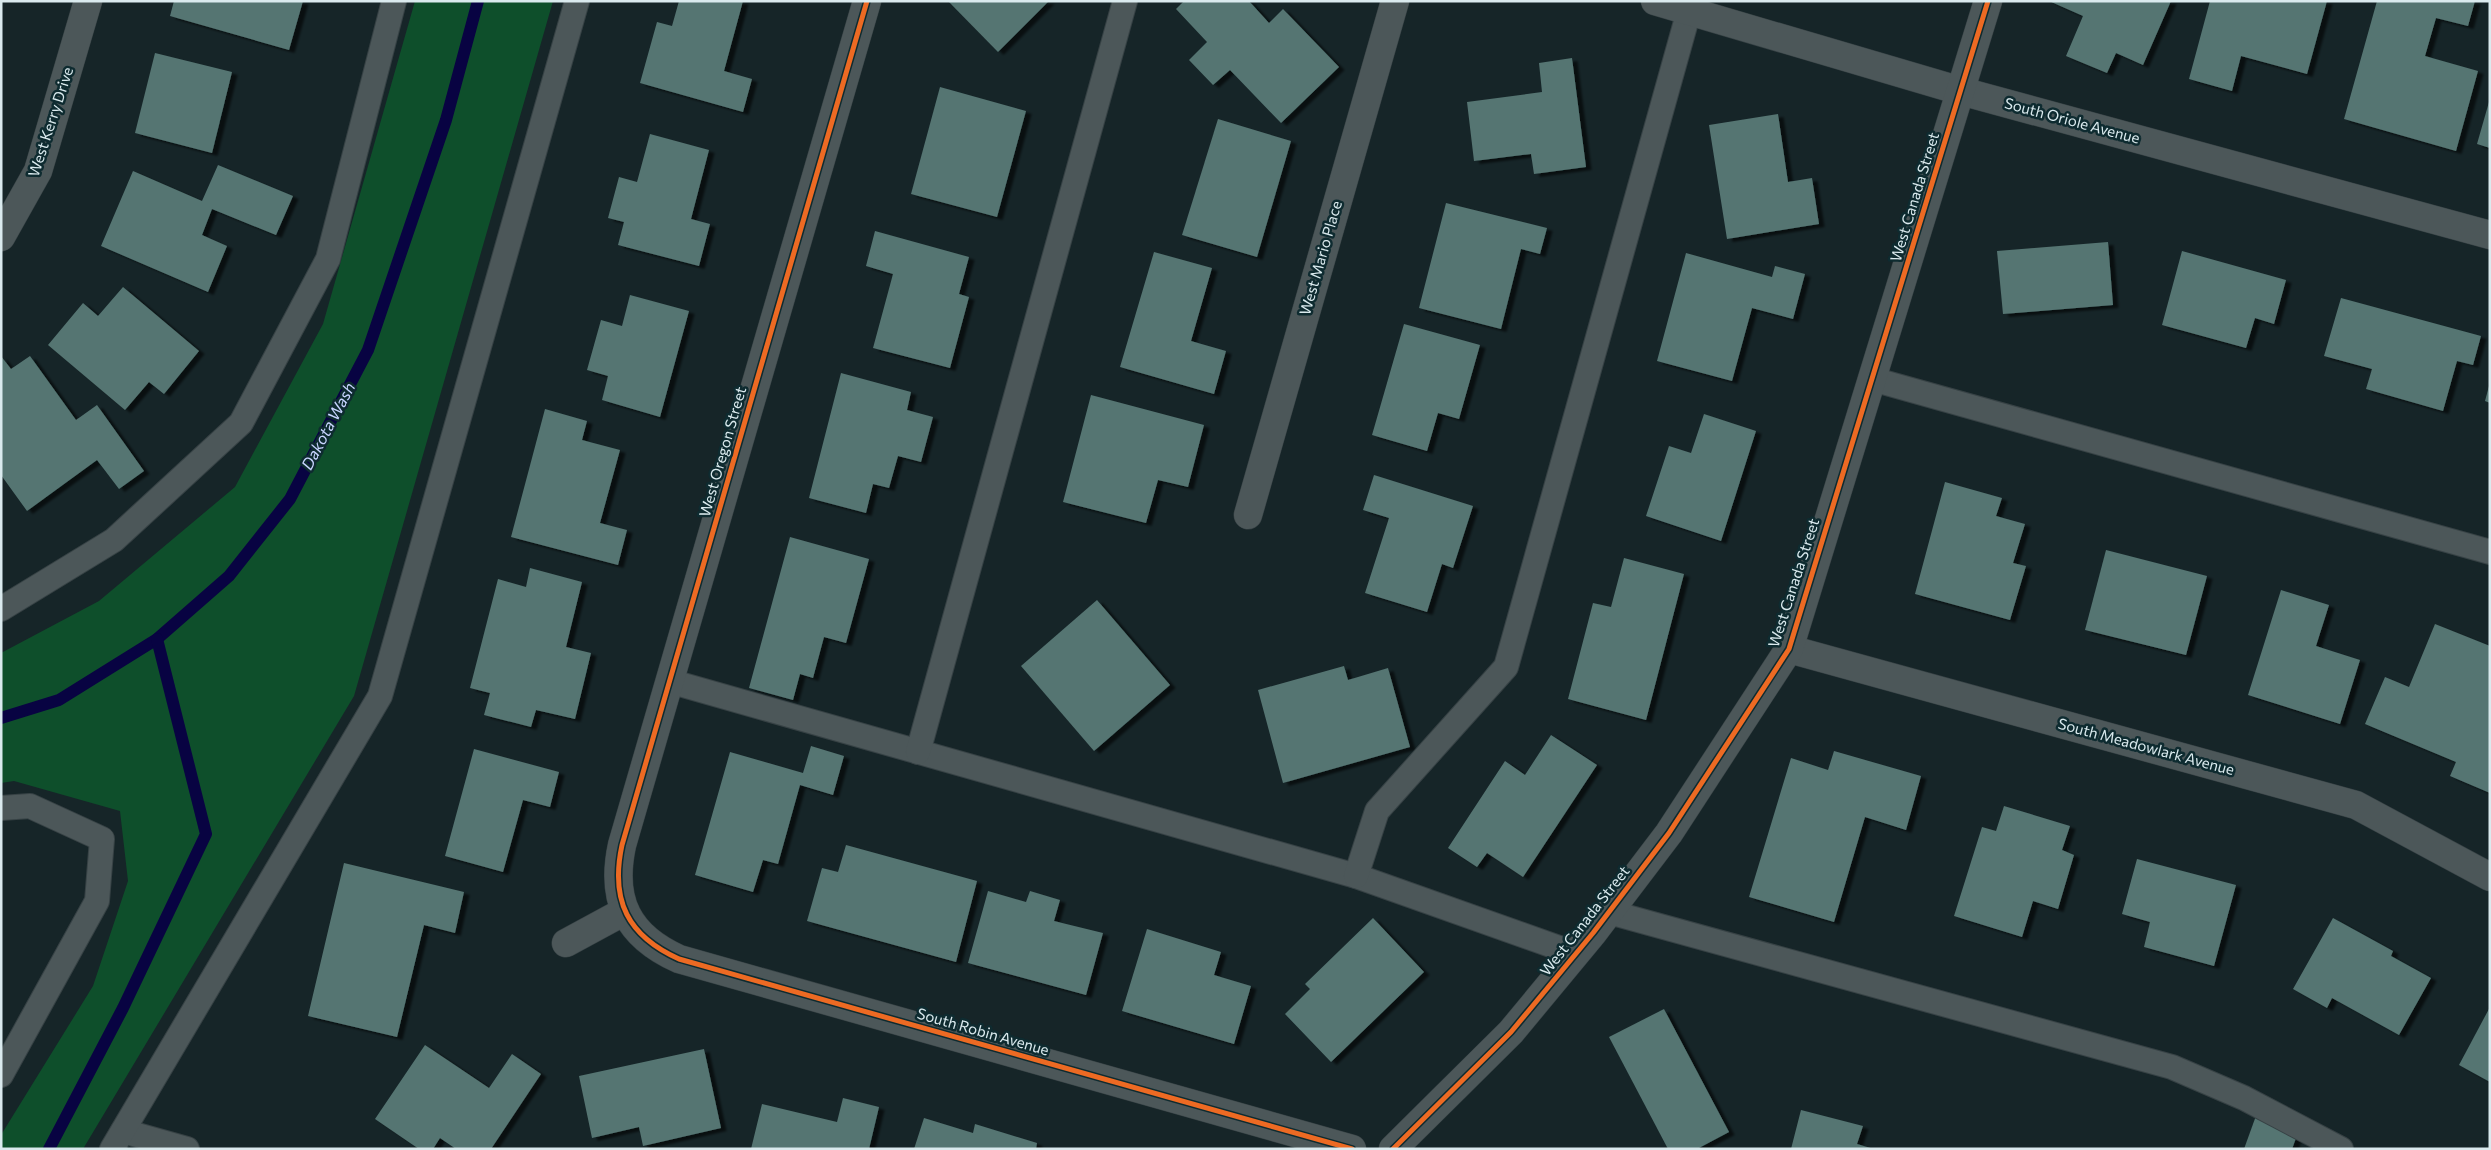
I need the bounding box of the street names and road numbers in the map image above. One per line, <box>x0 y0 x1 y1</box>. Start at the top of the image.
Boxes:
street label: West Kerry Drive <box>24 64 76 179</box>
street label: South Oriole Avenue <box>2003 93 2142 147</box>
street label: West Canada Street <box>1886 130 1942 264</box>
street label: West Mario Place <box>1295 198 1345 317</box>
street label: West Oregon Street <box>695 385 749 519</box>
street label: West Canada Street <box>1764 516 1822 649</box>
street label: South Meadowlark Avenue <box>2056 714 2236 778</box>
street label: West Canada Street <box>1536 862 1633 979</box>
street label: South Robin Avenue <box>915 1004 1051 1059</box>

